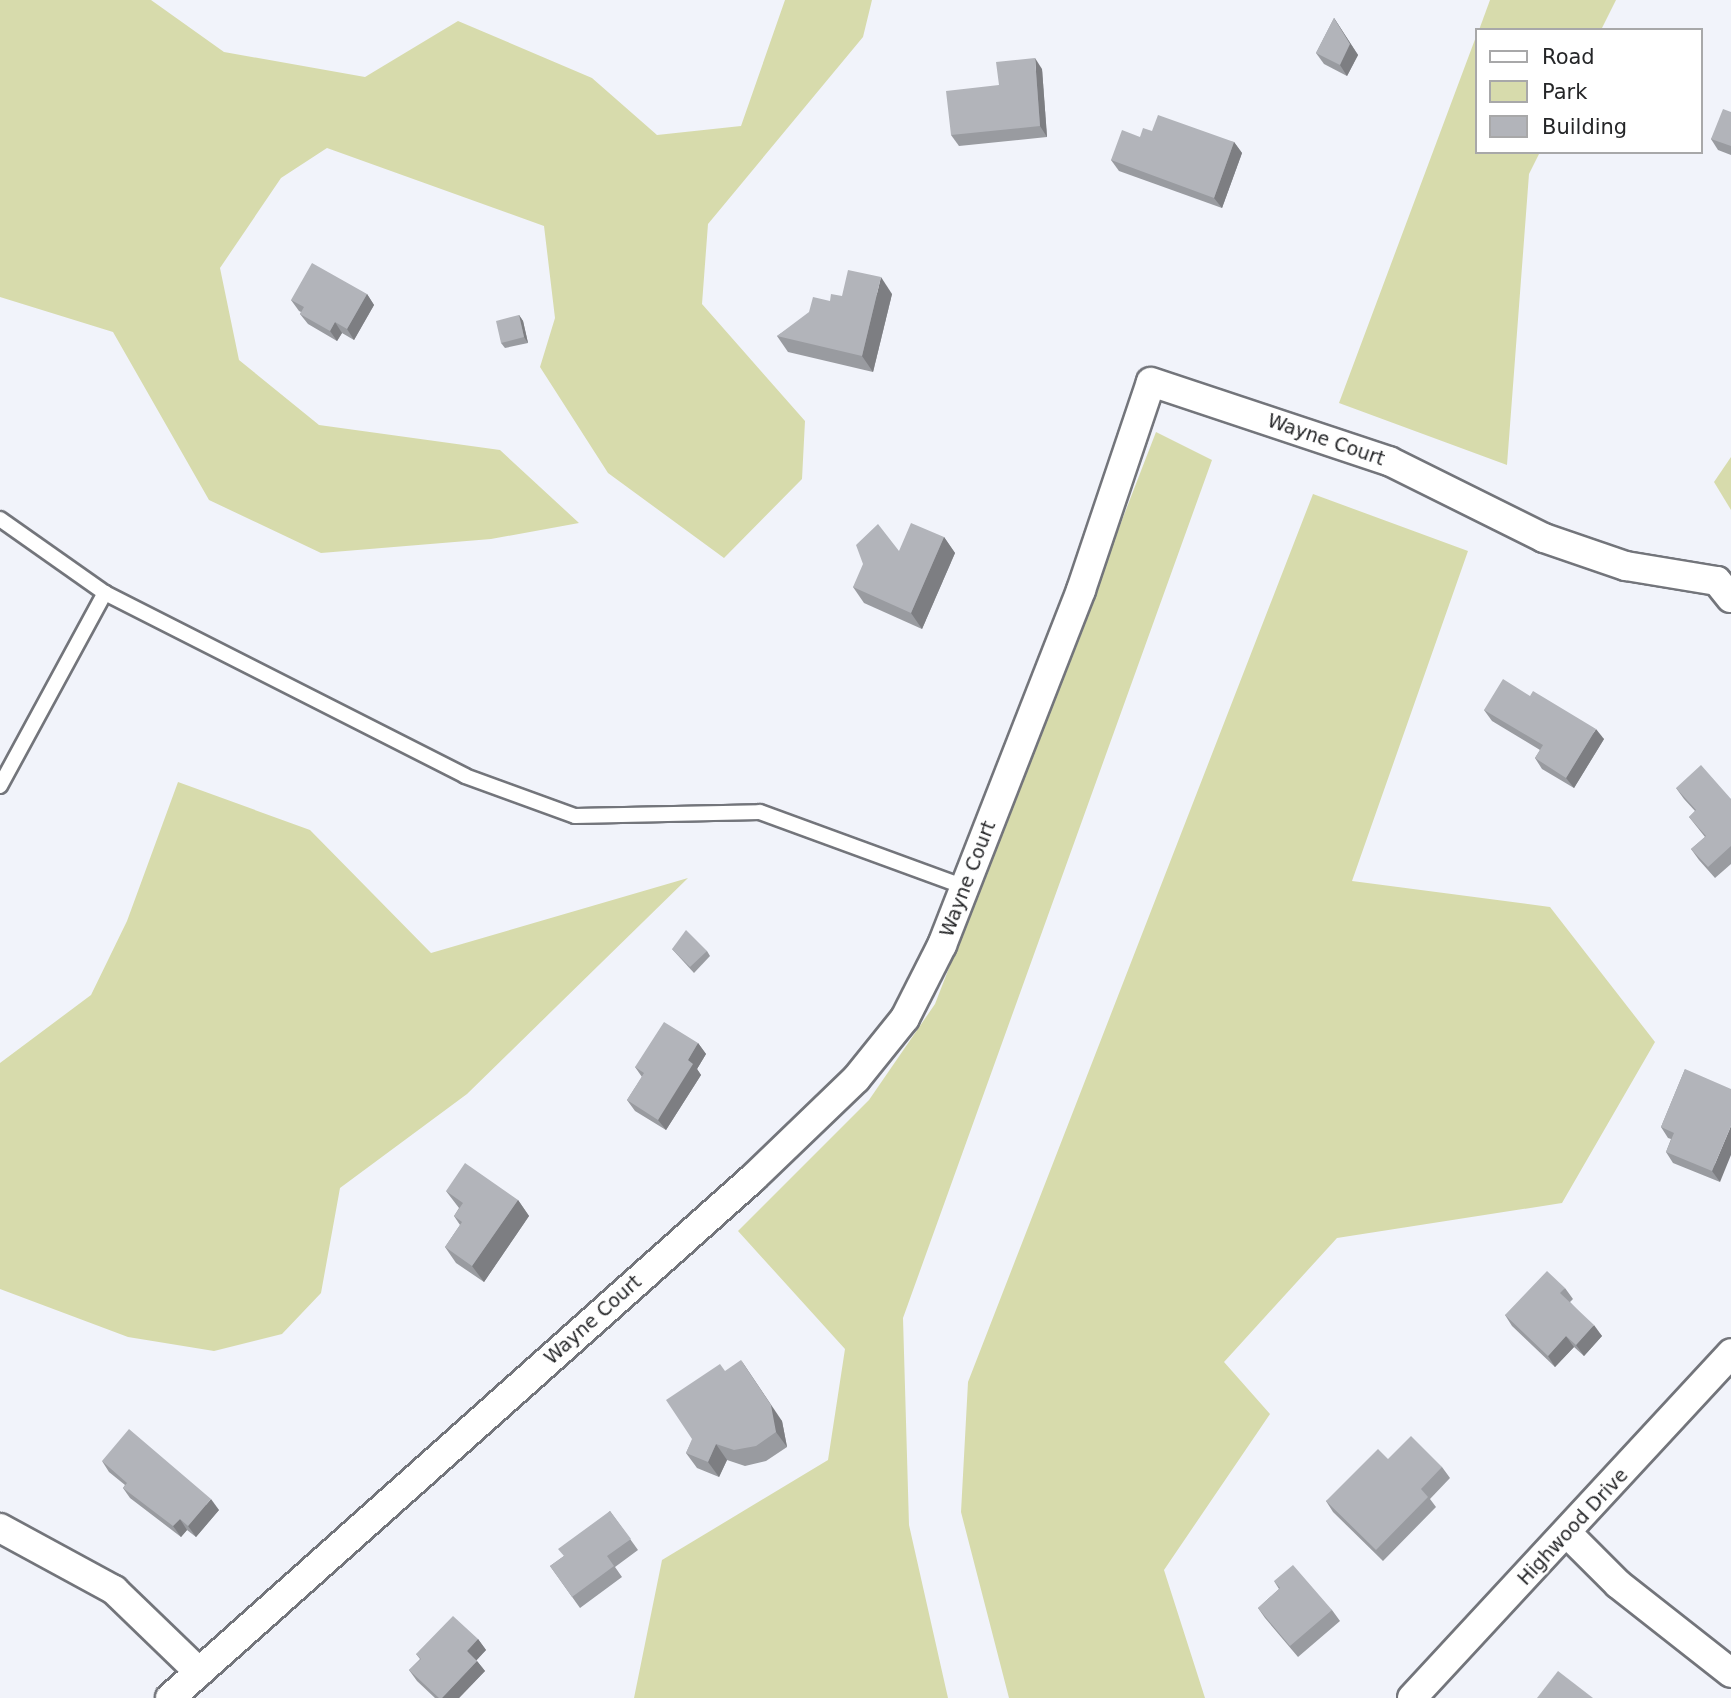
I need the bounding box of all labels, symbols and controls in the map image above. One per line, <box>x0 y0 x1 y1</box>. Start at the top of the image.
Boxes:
legend <box>1476 28 1703 154</box>
text: Road <box>1542 45 1595 69</box>
text: Park <box>1542 80 1587 104</box>
text: Building <box>1542 115 1627 139</box>
street label: Wayne Court <box>1264 409 1388 471</box>
street label: Wayne Court <box>935 818 1001 940</box>
street label: Wayne Court <box>540 1271 646 1369</box>
street label: Highwood Drive <box>1513 1464 1633 1590</box>

